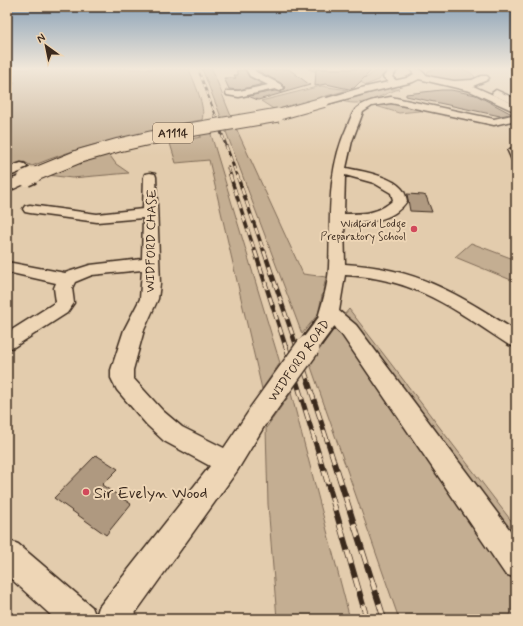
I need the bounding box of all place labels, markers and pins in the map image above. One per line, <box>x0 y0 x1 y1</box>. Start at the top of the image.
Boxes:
place label: Widford Lodge Preparatory School <box>321 217 406 244</box>
marker: Widford Lodge Preparatory School <box>409 224 419 234</box>
place label: Sir Evelyn Wood <box>94 483 208 504</box>
marker: Sir Evelyn Wood <box>81 487 91 497</box>

